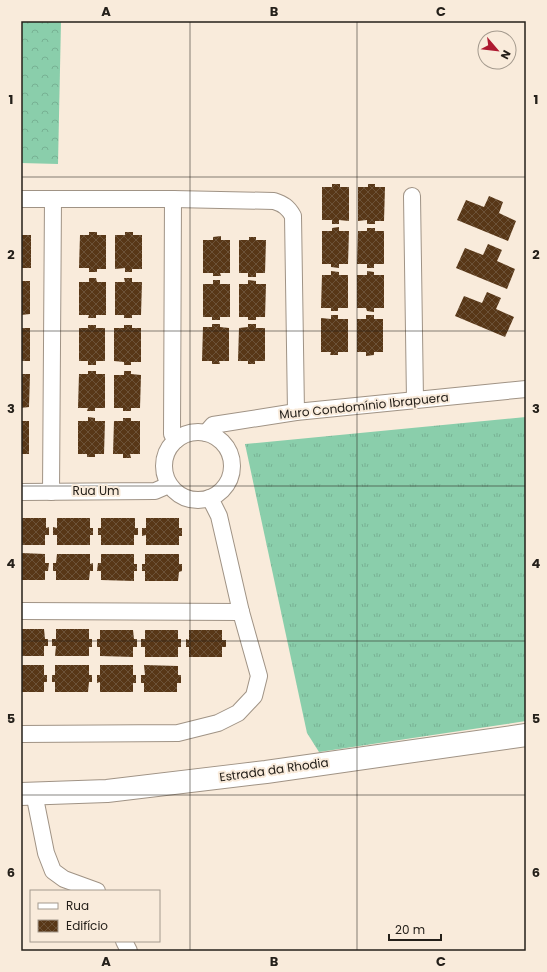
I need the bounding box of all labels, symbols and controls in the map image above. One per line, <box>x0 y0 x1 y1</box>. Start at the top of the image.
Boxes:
text: A <box>101 2 111 21</box>
text: B <box>270 2 279 21</box>
text: C <box>436 2 446 21</box>
north arrow <box>477 30 517 70</box>
text: N <box>497 47 515 62</box>
text: 1 <box>9 90 13 109</box>
text: 1 <box>534 90 538 109</box>
text: 2 <box>7 245 15 264</box>
text: 2 <box>532 245 540 264</box>
street label: Muro Condomínio Ibrapuera <box>278 388 449 423</box>
text: 3 <box>7 399 15 418</box>
text: 3 <box>532 399 540 418</box>
street label: Rua Um <box>73 482 119 499</box>
text: 4 <box>7 554 16 573</box>
text: 4 <box>532 554 541 573</box>
text: 5 <box>7 709 15 728</box>
text: 5 <box>532 709 540 728</box>
street label: Estrada da Rhodia <box>218 753 330 786</box>
text: 6 <box>7 863 15 882</box>
text: 6 <box>532 863 540 882</box>
legend <box>30 890 160 942</box>
text: Rua <box>66 897 89 914</box>
scale bar <box>389 916 441 942</box>
text: Edifício <box>66 917 108 934</box>
text: 20 m <box>395 921 425 938</box>
text: A <box>101 952 111 971</box>
text: B <box>270 952 279 971</box>
text: C <box>436 952 446 971</box>

